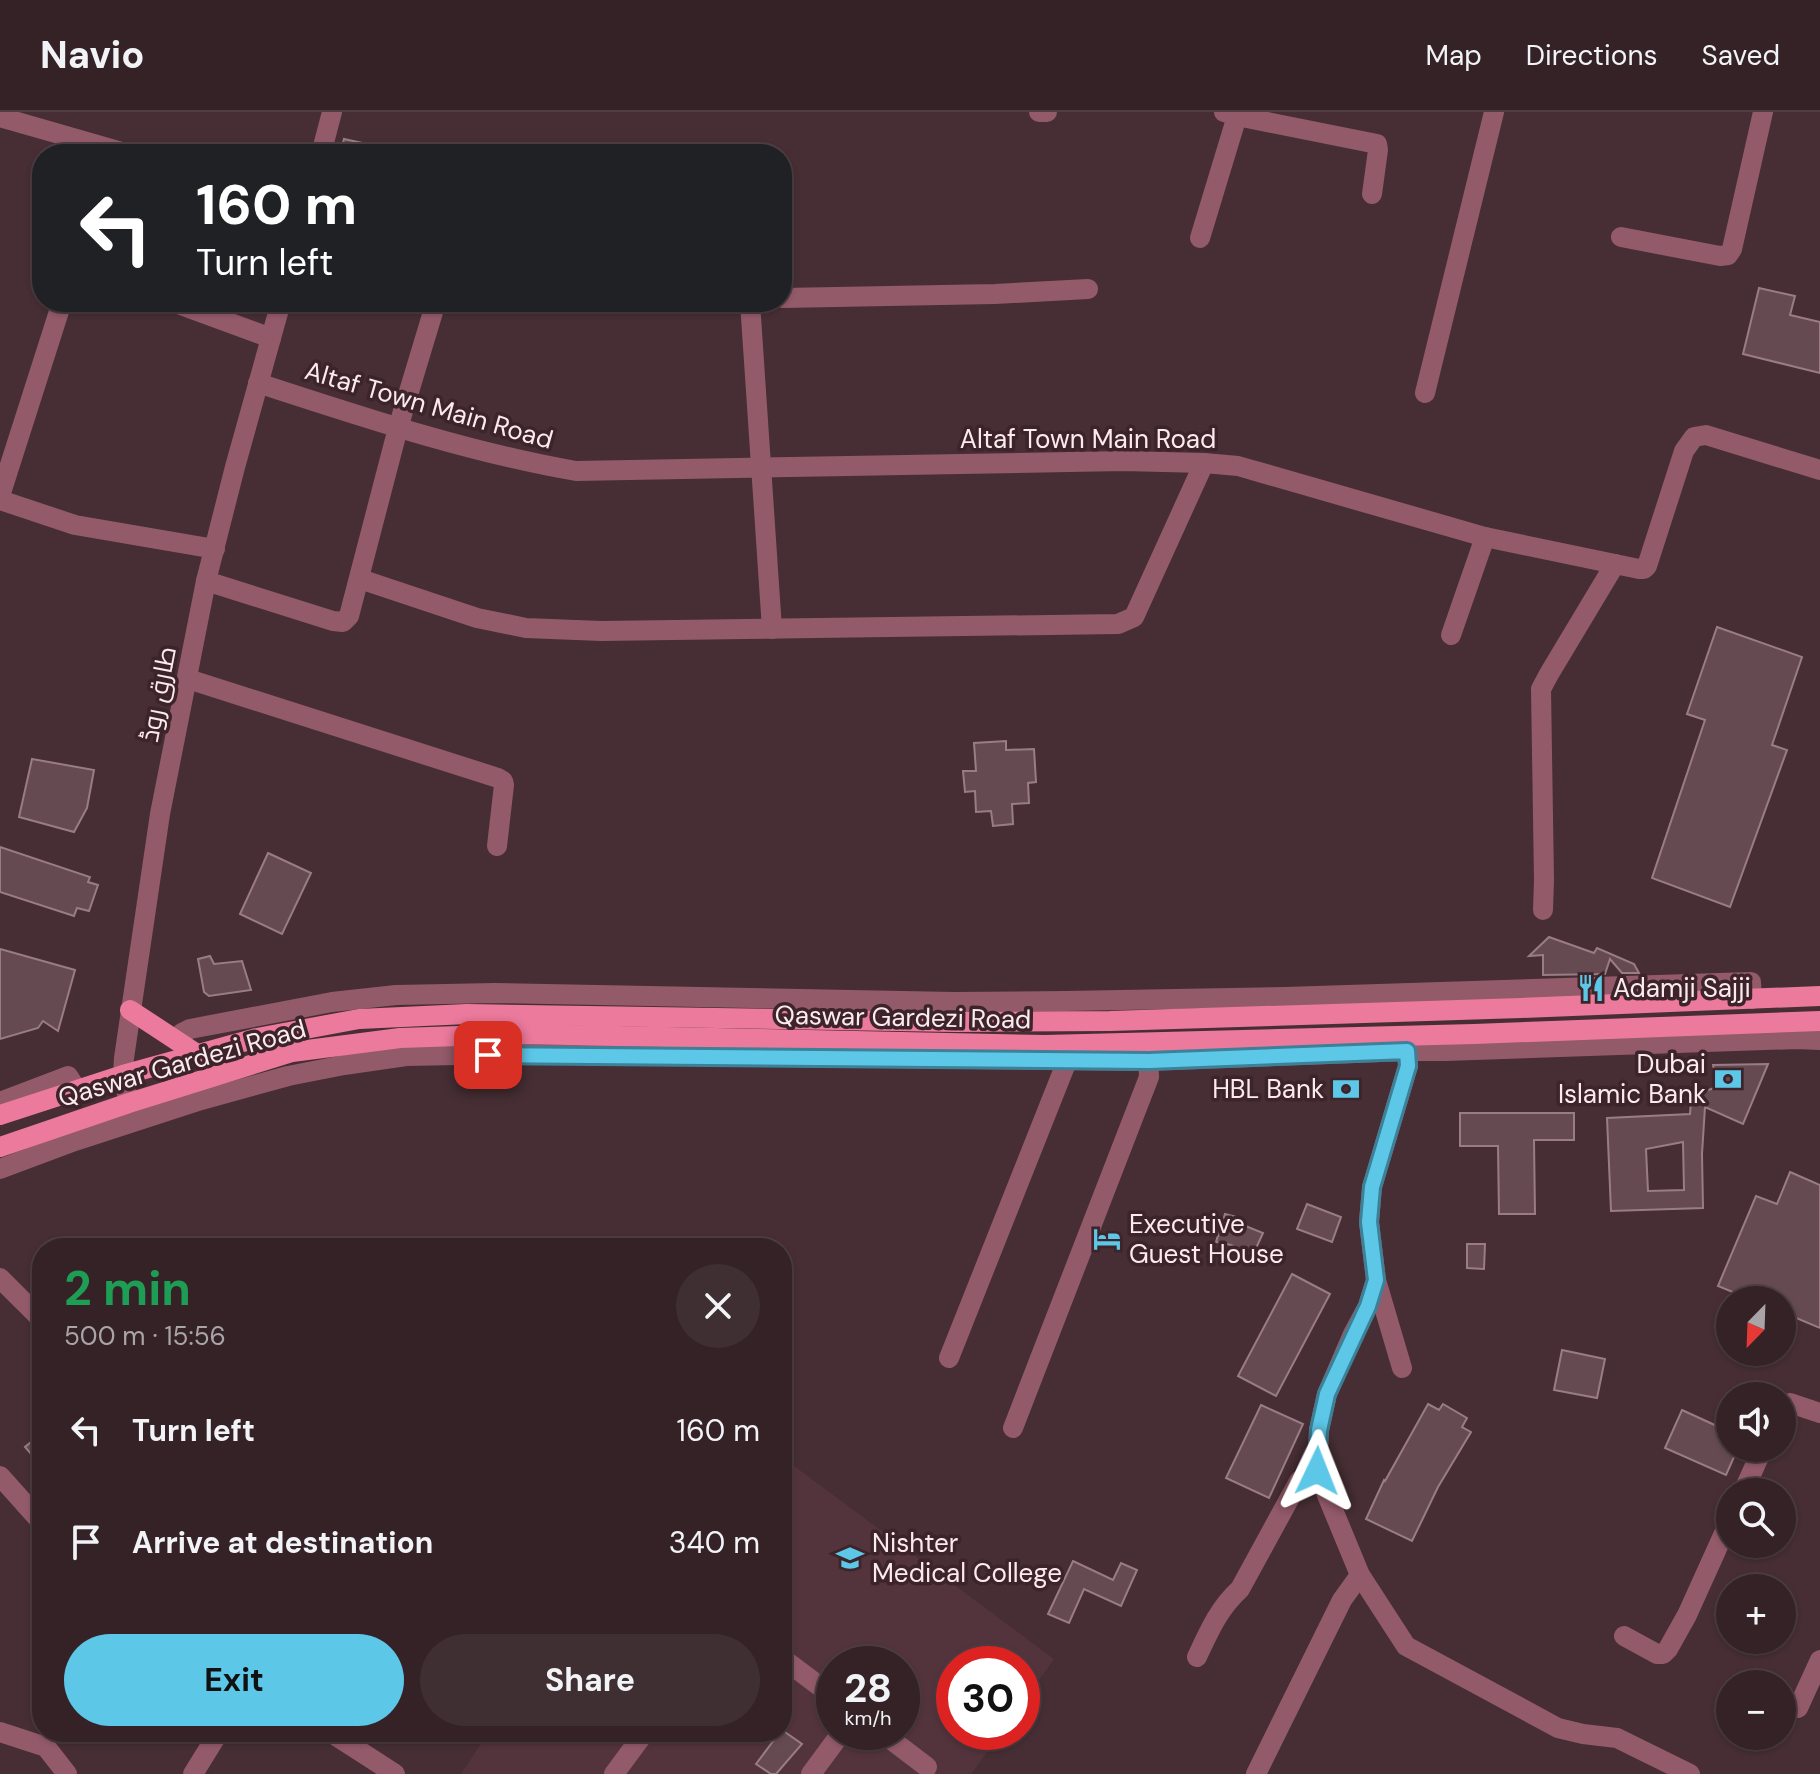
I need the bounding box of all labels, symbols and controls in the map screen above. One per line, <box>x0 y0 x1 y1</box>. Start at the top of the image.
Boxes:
text: Navio <box>40 30 144 80</box>
text: Map <box>1425 37 1482 74</box>
text: Directions <box>1526 37 1658 74</box>
text: Saved <box>1702 37 1780 74</box>
text: 160 m <box>196 168 357 241</box>
icon: left <box>64 176 168 280</box>
text: Turn left <box>196 239 333 286</box>
street label: Altaf Town Main Road <box>301 353 557 457</box>
street label: Altaf Town Main Road <box>960 422 1216 456</box>
street label: طارق روڈ <box>132 643 184 745</box>
place label: Adamji Sajji <box>1613 971 1751 1005</box>
restaurant icon: Adamji Sajji <box>1576 973 1606 1003</box>
street label: Qaswar Gardezi Road <box>774 998 1032 1036</box>
street label: Qaswar Gardezi Road <box>54 1011 310 1115</box>
pin <box>454 1021 522 1089</box>
icon: arrive <box>466 1033 510 1077</box>
place label: Dubai Islamic Bank <box>1558 1047 1706 1111</box>
bank icon: Dubai Islamic Bank <box>1713 1064 1743 1094</box>
place label: HBL Bank <box>1212 1072 1324 1106</box>
bank icon: HBL Bank <box>1331 1074 1361 1104</box>
place label: Executive Guest House <box>1129 1207 1284 1271</box>
hotel icon: Executive Guest House <box>1092 1224 1122 1254</box>
text: 2 min <box>64 1257 191 1320</box>
button: close <box>676 1264 760 1348</box>
north arrow <box>1716 1286 1796 1366</box>
map controls <box>1716 1286 1796 1750</box>
text: 500 m · 15:56 <box>64 1319 226 1353</box>
button: sound <box>1716 1382 1796 1462</box>
icon: left <box>64 1408 108 1452</box>
text: Turn left <box>132 1411 255 1450</box>
text: 160 m <box>677 1411 760 1450</box>
position arrow <box>1275 1429 1359 1513</box>
button: search <box>1716 1478 1796 1558</box>
icon: arrive <box>64 1520 108 1564</box>
text: Arrive at destination <box>132 1523 433 1562</box>
text: 340 m <box>669 1523 760 1562</box>
place label: Nishter Medical College <box>872 1526 1062 1590</box>
school or university icon: Nishter Medical College <box>835 1543 865 1573</box>
button: + <box>1716 1574 1796 1654</box>
button: Exit <box>64 1634 404 1726</box>
button: Share <box>420 1634 760 1726</box>
speed limit sign: 30 <box>936 1646 1040 1750</box>
text: 28 <box>844 1662 892 1714</box>
button: − <box>1716 1670 1796 1750</box>
text: km/h <box>844 1705 892 1731</box>

